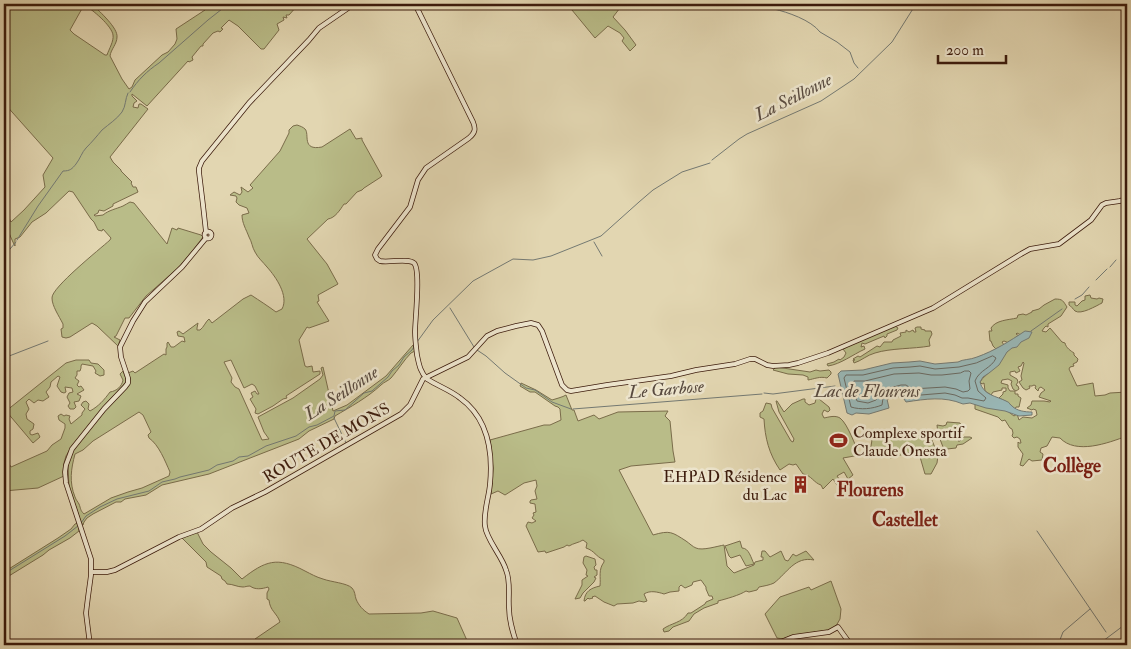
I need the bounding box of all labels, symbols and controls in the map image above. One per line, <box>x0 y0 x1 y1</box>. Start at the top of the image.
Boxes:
scale bar <box>938 32 1006 64</box>
text: 200 m <box>946 41 984 60</box>
water label: La Seillonne <box>750 68 837 127</box>
water label: La Seillonne <box>299 360 384 426</box>
water label: Le Garbose <box>626 375 706 404</box>
water label: Lac de Flourens <box>813 380 921 403</box>
street label: ROUTE DE MONS <box>259 398 394 487</box>
place label: Complexe sportif Claude Onesta <box>853 423 965 461</box>
sports icon: Complexe sportif Claude Onesta <box>829 431 849 451</box>
district label: Collège <box>1043 454 1101 479</box>
place label: EHPAD Résidence du Lac <box>663 467 788 505</box>
building icon: EHPAD Résidence du Lac <box>791 475 811 495</box>
district label: Flourens <box>837 478 904 502</box>
district label: Castellet <box>872 508 939 532</box>

